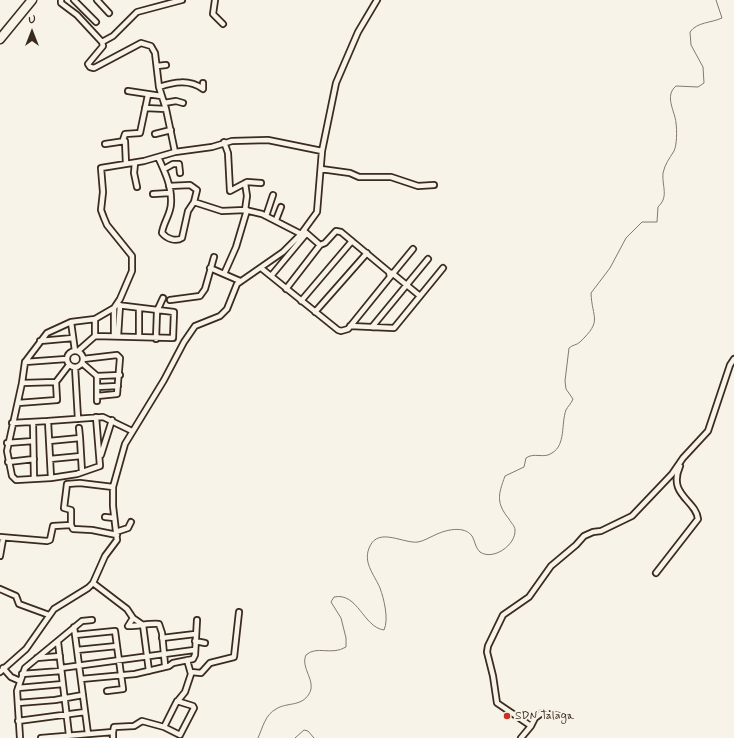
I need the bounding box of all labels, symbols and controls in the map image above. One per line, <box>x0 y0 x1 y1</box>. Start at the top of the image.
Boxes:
north arrow <box>12 12 52 52</box>
text: U <box>28 13 36 27</box>
place label: SDN Talaga <box>515 709 574 723</box>
marker: SDN Talaga <box>502 711 512 721</box>

